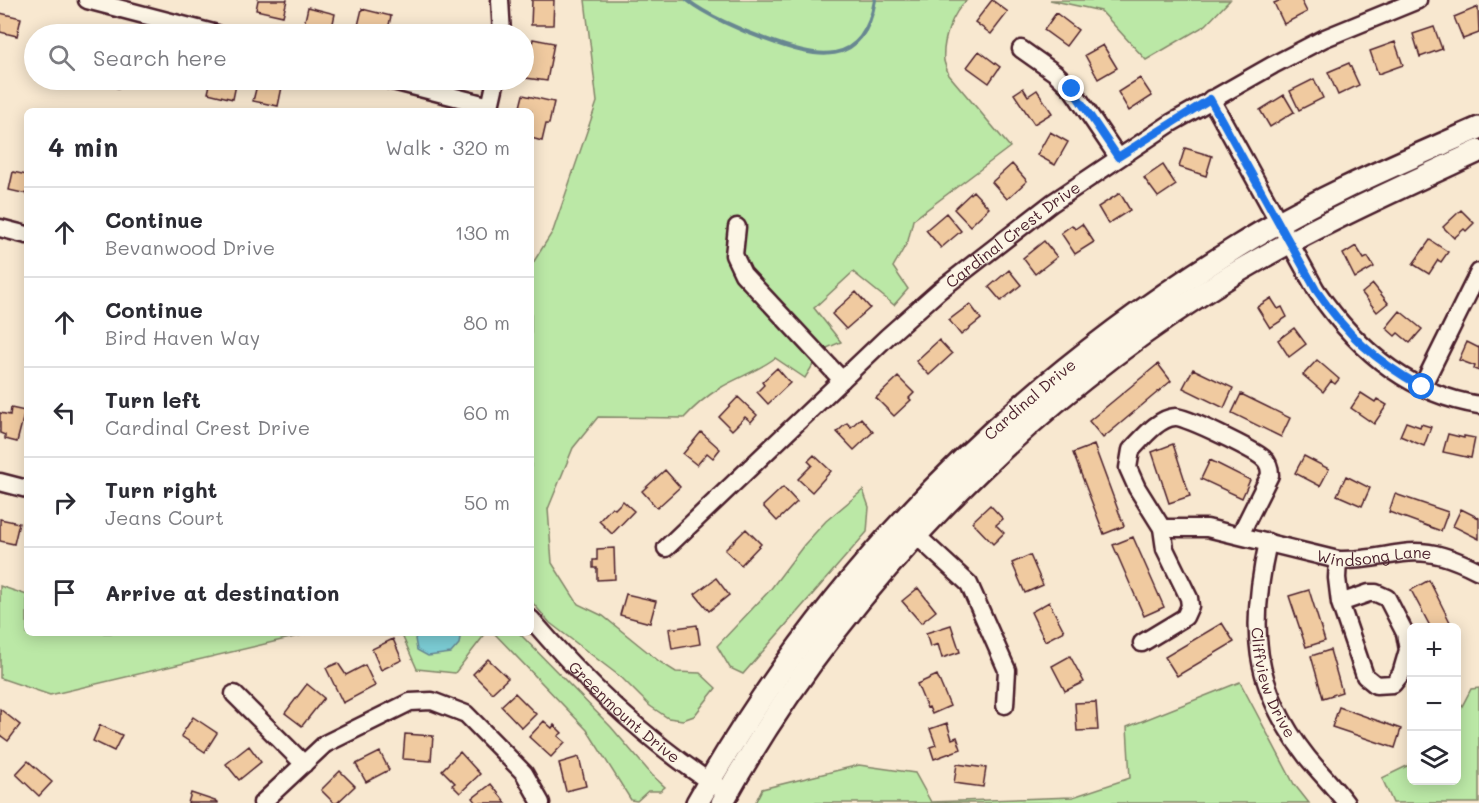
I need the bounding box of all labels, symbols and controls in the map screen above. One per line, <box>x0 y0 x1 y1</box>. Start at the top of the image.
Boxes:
search box <box>24 24 534 90</box>
icon: search <box>45 41 78 74</box>
text: Search here <box>93 43 227 72</box>
route end <box>1058 75 1084 101</box>
text: 4 min <box>48 130 118 164</box>
text: Walk · 320 m <box>385 134 510 160</box>
street label: Cardinal Crest Drive <box>941 176 1084 292</box>
text: Continue <box>105 205 203 234</box>
icon: ahead <box>48 216 81 249</box>
text: 130 m <box>455 219 510 245</box>
text: Bevanwood Drive <box>105 234 275 260</box>
text: Continue <box>105 295 203 324</box>
icon: ahead <box>48 306 81 339</box>
text: 80 m <box>463 309 510 335</box>
text: Bird Haven Way <box>105 324 260 350</box>
street label: Cardinal Drive <box>979 354 1080 444</box>
route start <box>1408 373 1434 399</box>
text: Turn left <box>105 385 201 414</box>
icon: left <box>48 396 81 429</box>
text: 60 m <box>463 399 510 425</box>
text: Cardinal Crest Drive <box>105 414 310 440</box>
text: Turn right <box>105 475 217 504</box>
icon: right <box>48 486 81 519</box>
text: 50 m <box>464 489 510 515</box>
text: Jeans Court <box>105 504 224 530</box>
street label: Windsong Lane <box>1315 541 1433 570</box>
icon: arrive <box>48 576 81 609</box>
text: Arrive at destination <box>105 578 340 607</box>
map controls <box>1407 623 1461 785</box>
button: + <box>1407 623 1461 677</box>
street label: Cliffview Drive <box>1247 627 1301 742</box>
street label: Greenmount Drive <box>564 656 685 767</box>
button: − <box>1407 677 1461 731</box>
button: layers <box>1407 731 1461 785</box>

